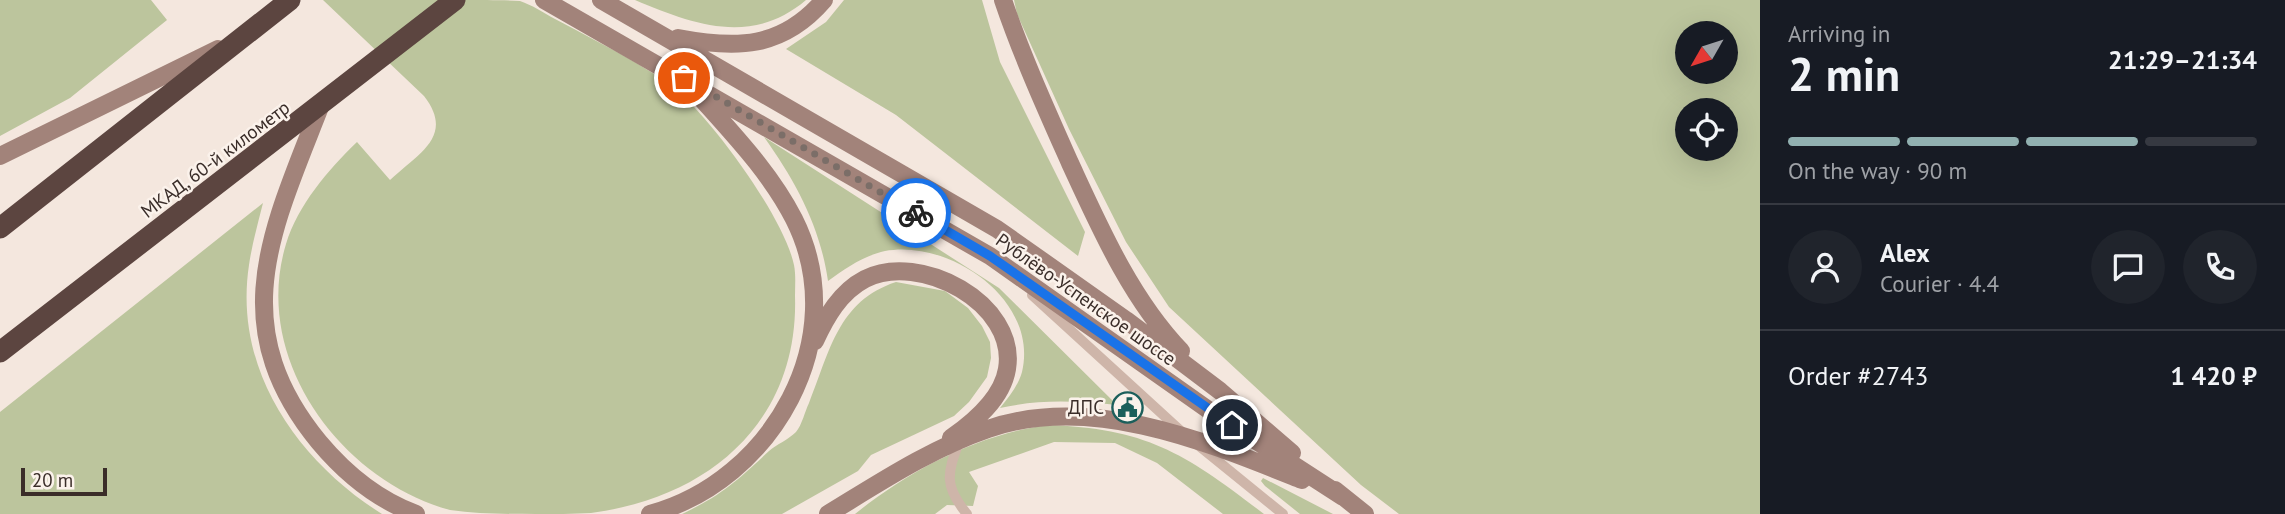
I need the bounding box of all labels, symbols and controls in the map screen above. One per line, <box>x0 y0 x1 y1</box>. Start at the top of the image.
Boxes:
text: Arriving in <box>1788 19 1890 48</box>
north arrow <box>1675 21 1738 84</box>
map controls <box>1675 21 1738 161</box>
text: 21:29–21:34 <box>2108 43 2257 76</box>
text: 2 min <box>1788 44 1900 104</box>
pin <box>654 48 714 108</box>
icon: bag <box>665 59 703 97</box>
street label: МКАД, 60-й километр <box>136 95 294 223</box>
button: locate <box>1675 98 1738 161</box>
text: On the way · 90 m <box>1788 156 1967 185</box>
courier <box>881 178 951 248</box>
icon: bike <box>897 194 935 232</box>
street label: Рублёво-Успенское шоссе <box>991 228 1181 370</box>
button: person <box>1788 230 1862 304</box>
button: chat <box>2091 230 2165 304</box>
button: phone <box>2183 230 2257 304</box>
text: Alex <box>1880 236 1930 269</box>
text: Courier · 4.4 <box>1880 269 1999 298</box>
text: Order #2743 <box>1788 359 1928 392</box>
text: 1 420 ₽ <box>2170 359 2257 392</box>
public building icon: ДПС <box>1110 390 1144 424</box>
place label: ДПС <box>1068 395 1104 419</box>
pin <box>1202 395 1262 455</box>
icon: home <box>1213 406 1251 444</box>
scale bar <box>21 465 107 497</box>
text: 20 m <box>32 468 73 492</box>

